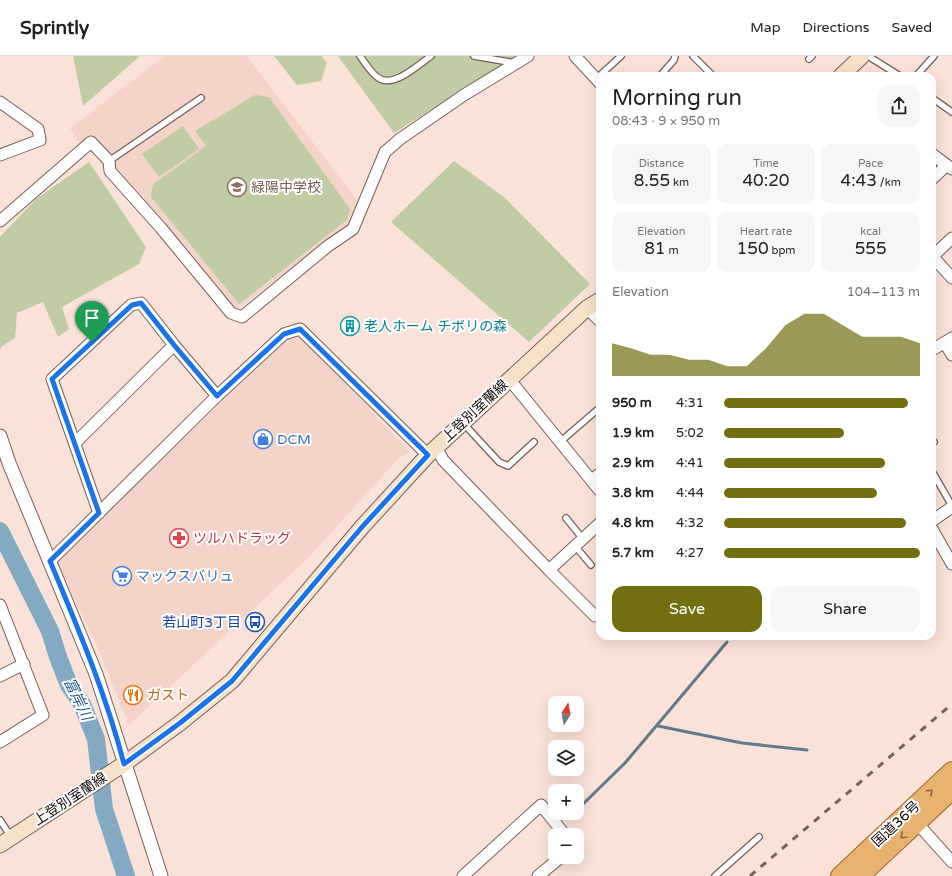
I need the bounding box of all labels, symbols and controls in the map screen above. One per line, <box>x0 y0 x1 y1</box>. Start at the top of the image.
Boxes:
text: Sprintly <box>20 17 89 39</box>
text: Map <box>750 19 781 36</box>
text: Directions <box>803 19 870 36</box>
text: Saved <box>892 19 932 36</box>
text: Morning run <box>612 85 742 111</box>
button: share <box>878 85 920 127</box>
text: 08:43 · 9 × 950 m <box>612 113 720 129</box>
text: Distance <box>639 157 684 170</box>
text: Time <box>753 157 779 170</box>
text: Pace <box>858 157 883 170</box>
text: 8.55 <box>634 170 670 191</box>
text: 40:20 <box>742 170 790 191</box>
text: 4:43 <box>841 170 877 191</box>
school or university icon: 緑陽中学校 <box>226 176 248 198</box>
text: km <box>670 176 689 189</box>
text: /km <box>877 176 901 189</box>
place label: 緑陽中学校 <box>251 179 321 196</box>
text: Elevation <box>637 225 685 238</box>
text: Heart rate <box>740 225 792 238</box>
text: kcal <box>860 225 881 238</box>
text: 81 <box>644 238 666 259</box>
text: 150 <box>737 238 769 259</box>
text: 555 <box>855 238 887 259</box>
text: m <box>666 244 678 257</box>
text: bpm <box>769 244 795 257</box>
text: Elevation <box>612 284 669 300</box>
text: 104–113 m <box>847 284 920 300</box>
pin <box>75 301 109 342</box>
icon: arrive <box>81 307 103 329</box>
building icon: 老人ホーム チボリの森 <box>339 315 361 337</box>
place label: 老人ホーム チボリの森 <box>364 318 507 335</box>
street label: 上登別室蘭線 <box>438 376 512 446</box>
text: 950 m <box>612 395 652 411</box>
text: 4:31 <box>676 395 704 411</box>
text: 1.9 km <box>612 425 654 441</box>
text: 5:02 <box>676 425 704 441</box>
shop icon: DCM <box>252 428 274 450</box>
place label: DCM <box>277 431 311 448</box>
text: 2.9 km <box>612 455 654 471</box>
text: 4:41 <box>676 455 704 471</box>
text: 3.8 km <box>612 485 654 501</box>
text: 4:44 <box>676 485 704 501</box>
text: 4.8 km <box>612 515 654 531</box>
text: 4:32 <box>676 515 704 531</box>
pharmacy icon: ツルハドラッグ <box>168 527 190 549</box>
place label: ツルハドラッグ <box>193 530 291 547</box>
text: 5.7 km <box>612 545 654 561</box>
text: 4:27 <box>676 545 704 561</box>
supermarket icon: マックスバリュ <box>111 565 133 587</box>
place label: マックスバリュ <box>136 568 234 585</box>
button: Save <box>612 586 762 632</box>
button: Share <box>770 586 920 632</box>
bus stop icon: 若山町3丁目 <box>244 611 266 633</box>
place label: 若山町3丁目 <box>162 614 241 631</box>
water label: 富岸川 <box>60 675 97 725</box>
restaurant icon: ガスト <box>122 684 144 706</box>
place label: ガスト <box>147 687 189 704</box>
north arrow <box>548 696 584 732</box>
map controls <box>548 696 584 864</box>
button: layers <box>548 740 584 776</box>
street label: 上登別室蘭線 <box>30 769 110 829</box>
button: + <box>548 784 584 820</box>
one-way arrow <box>925 789 933 797</box>
street label: 国道36号 <box>868 797 924 851</box>
button: − <box>548 828 584 864</box>
one-way arrow <box>900 831 908 839</box>

